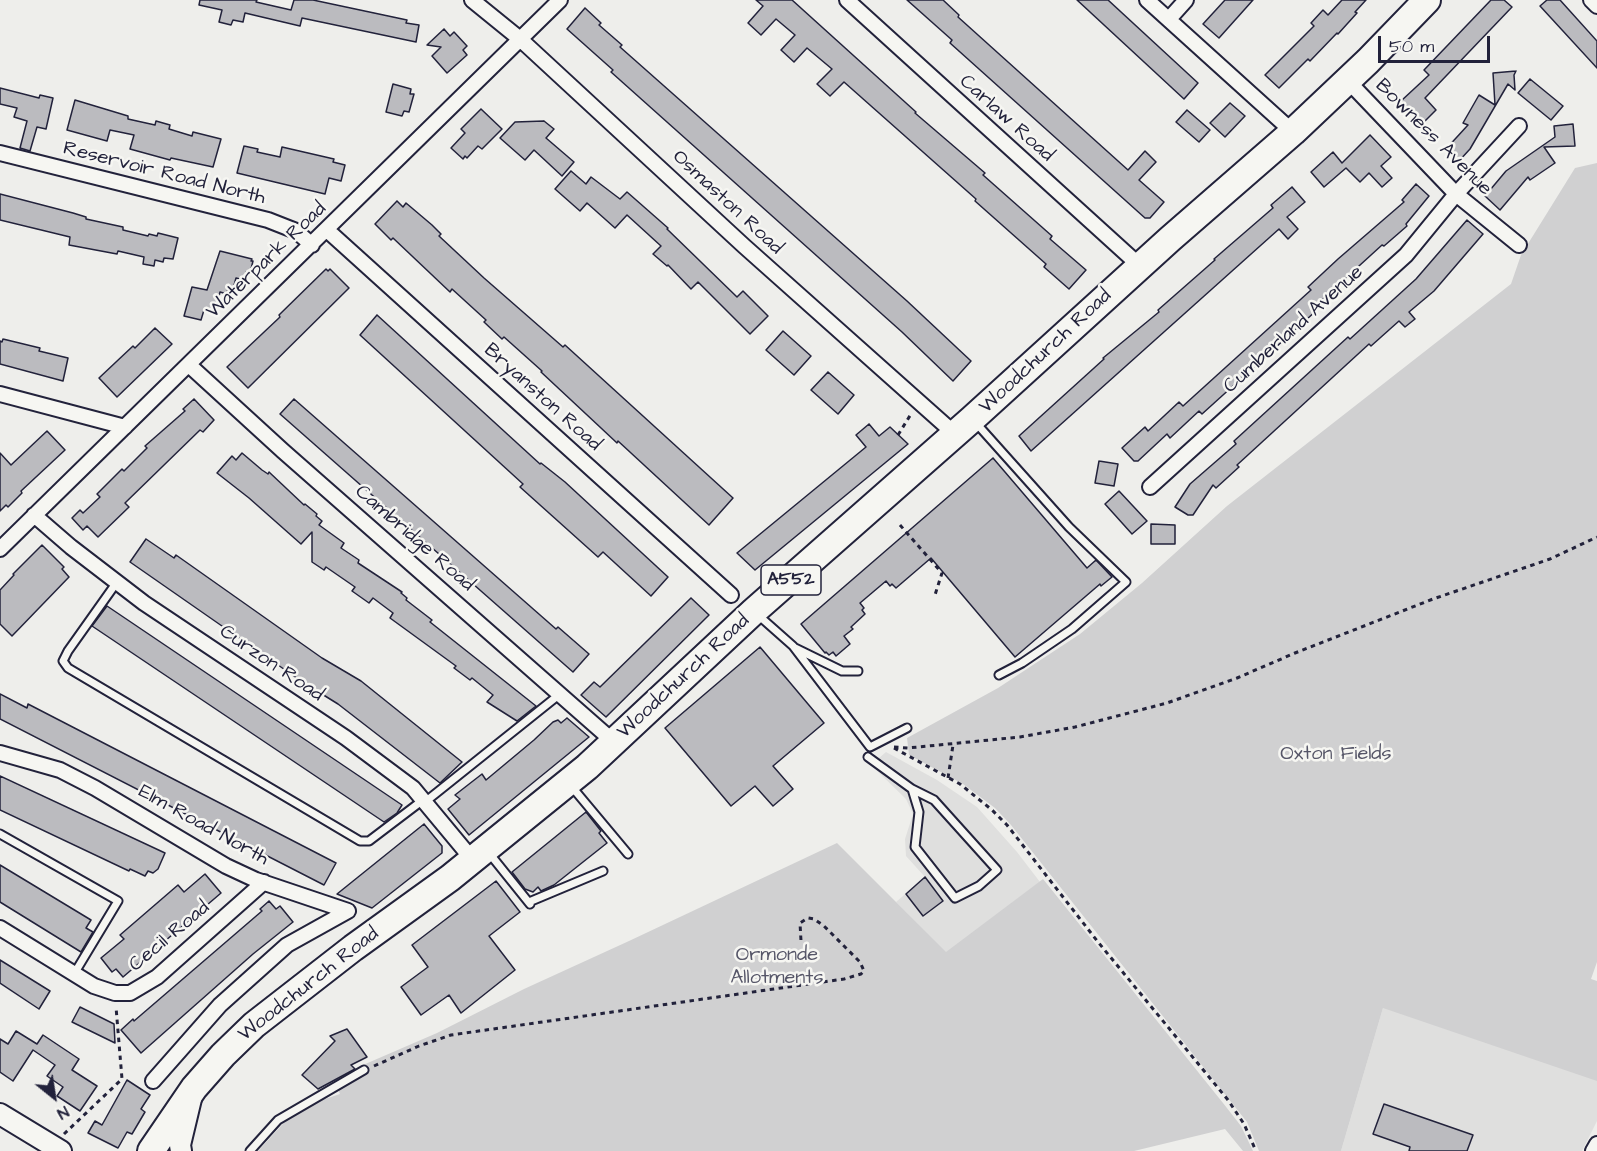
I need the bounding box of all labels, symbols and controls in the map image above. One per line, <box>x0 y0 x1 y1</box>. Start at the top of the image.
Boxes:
scale bar <box>1381 24 1494 62</box>
text: 50 m <box>1389 34 1434 59</box>
street label: Carlaw Road <box>954 70 1058 168</box>
street label: Bowness Avenue <box>1370 75 1496 201</box>
street label: Reservoir Road North <box>60 137 268 211</box>
street label: Osmaston Road <box>667 146 787 260</box>
street label: Waterpark Road <box>202 198 332 324</box>
street label: Cumberland Avenue <box>1219 261 1369 399</box>
street label: Woodchurch Road <box>975 285 1117 419</box>
street label: Bryanston Road <box>478 339 606 457</box>
street label: Cambridge Road <box>349 481 479 597</box>
road number: A552 <box>761 565 821 595</box>
street label: Woodchurch Road <box>613 610 755 744</box>
street label: Curzon Road <box>214 620 328 708</box>
park label: Oxton Fields <box>1280 743 1392 767</box>
street label: Elm Road North <box>134 780 272 872</box>
street label: Cecil Road <box>125 896 215 978</box>
street label: Woodchurch Road <box>234 923 384 1047</box>
park label: Ormonde Allotments <box>731 944 823 991</box>
north arrow <box>24 1067 84 1127</box>
text: N <box>53 1101 73 1125</box>

